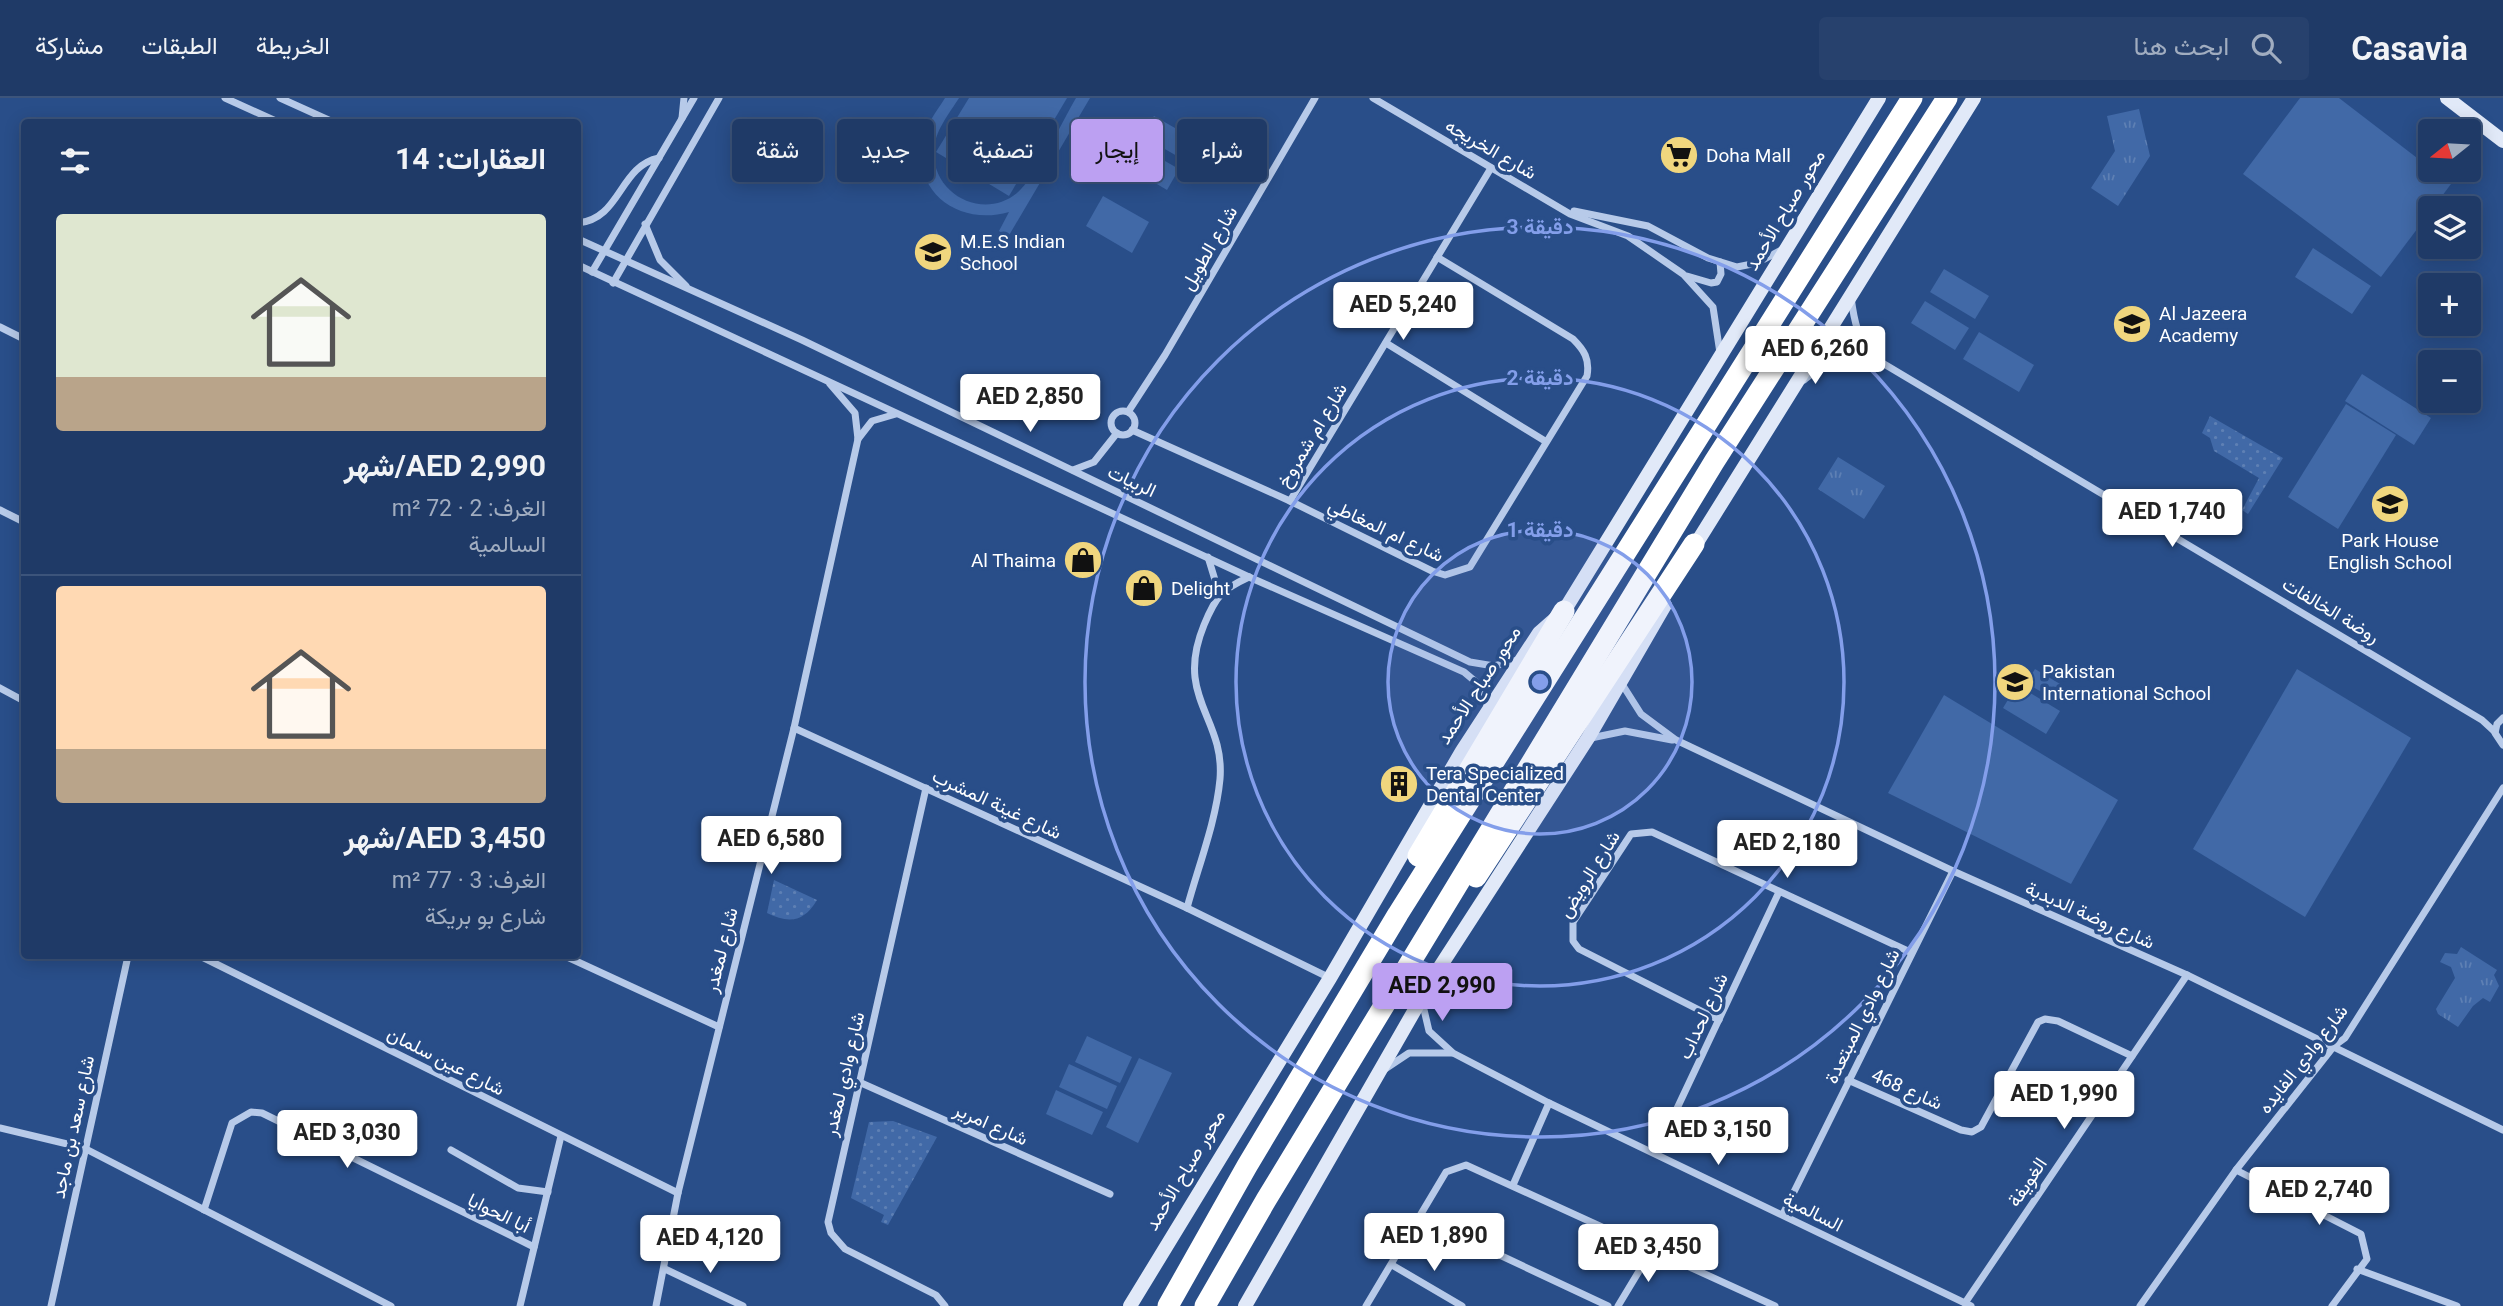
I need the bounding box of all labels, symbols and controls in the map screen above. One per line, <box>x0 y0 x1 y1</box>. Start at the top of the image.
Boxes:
search box <box>1819 17 2309 80</box>
icon: search <box>2247 29 2285 67</box>
text: Casavia <box>2351 29 2468 68</box>
text: ابحث هنا <box>2134 31 2229 61</box>
text: مشاركة <box>35 32 103 60</box>
text: الطبقات <box>141 32 218 60</box>
text: الخريطة <box>256 32 330 60</box>
street label: شارع الخريجه <box>1441 114 1541 185</box>
chip: شقة <box>732 119 823 182</box>
chip: جديد <box>837 119 934 182</box>
chip: تصفية <box>948 119 1057 182</box>
chip: إيجار <box>1071 119 1163 182</box>
chip: شراء <box>1177 119 1267 182</box>
north arrow <box>2418 119 2482 182</box>
map controls <box>2418 119 2481 413</box>
supermarket icon: Doha Mall <box>1658 134 1700 176</box>
text: العقارات: 14 <box>395 141 546 176</box>
icon: filters <box>56 142 94 180</box>
place label: Doha Mall <box>1706 144 1791 167</box>
street label: محور صباح الأحمد <box>1740 146 1831 275</box>
button: layers <box>2418 196 2481 259</box>
street label: شارع الطويل <box>1176 202 1243 295</box>
text: 3 دقيقة <box>1507 215 1573 239</box>
place label: M.E.S Indian School <box>960 230 1065 275</box>
school or university icon: M.E.S Indian School <box>912 231 954 273</box>
icon: home <box>238 259 364 385</box>
button: + <box>2418 273 2481 336</box>
pin: AED 5,240 <box>1323 282 1483 342</box>
text: AED 5,240 <box>1349 291 1457 318</box>
place label: Al Jazeera Academy <box>2159 302 2247 347</box>
school or university icon: Al Jazeera Academy <box>2111 303 2153 345</box>
pin: AED 6,260 <box>1735 327 1895 386</box>
text: AED 6,260 <box>1761 335 1869 362</box>
button: − <box>2418 350 2481 413</box>
text: 2 دقيقة <box>1507 366 1573 390</box>
pin: AED 2,850 <box>950 374 1110 434</box>
street label: شارع ام شمروخ <box>1272 379 1353 492</box>
text: AED 2,850 <box>976 383 1084 410</box>
text: AED 2,990/شهر <box>344 448 546 483</box>
street label: الربيات <box>1104 460 1160 502</box>
school or university icon: Park House English School <box>2369 483 2411 525</box>
pin: AED 1,740 <box>2092 490 2252 549</box>
street label: شارع ام المغاطي <box>1323 493 1447 570</box>
text: الغرف: 2 · 72 m² <box>392 495 546 522</box>
text: AED 1,740 <box>2118 498 2226 525</box>
text: 1 دقيقة <box>1507 518 1573 542</box>
place label: Park House English School <box>2328 529 2452 574</box>
text: السالمية <box>469 531 546 558</box>
shop icon: Al Thaima <box>1062 539 1104 581</box>
place label: Al Thaima <box>971 549 1056 572</box>
shop icon: Delight <box>1123 567 1165 609</box>
street label: روضة الخالفات <box>2278 572 2384 648</box>
place label: Delight <box>1171 577 1230 600</box>
street label: محور صباح الأحمد <box>1432 621 1527 749</box>
icon: home <box>238 631 364 757</box>
place label: Pakistan International School <box>2042 660 2211 705</box>
school or university icon: Pakistan International School <box>1994 661 2036 703</box>
centre of rings <box>1528 670 1552 694</box>
place label: Tera Specialized Dental Center <box>1426 762 1564 807</box>
building icon: Tera Specialized Dental Center <box>1378 763 1420 805</box>
street label: شارع غينة المشرب <box>928 764 1065 845</box>
pin: AED 6,580 <box>691 816 851 876</box>
text: AED 3,450/شهر <box>344 820 546 855</box>
pin: AED 2,180 <box>1707 820 1867 880</box>
text: AED 6,580 <box>717 825 825 852</box>
street label: شارع الرويض <box>1553 826 1626 922</box>
text: AED 2,180 <box>1733 829 1841 856</box>
text: الغرف: 3 · 77 m² <box>392 867 546 894</box>
street label: شارع روضة الدبدبة <box>2021 876 2158 955</box>
text: شارع بو بريكة <box>425 903 546 930</box>
street label: شارع لمغدر <box>699 905 744 996</box>
street label: شارع وادي المبتعدة <box>1819 945 1908 1089</box>
pin: AED 2,990 <box>1362 964 1522 1023</box>
street label: شارع لحداب <box>1673 969 1734 1063</box>
text: AED 2,990 <box>1388 972 1496 999</box>
street label: شارع وادي الفايده <box>2253 1000 2356 1121</box>
street label: شارع وادي لمغدر <box>818 1010 873 1140</box>
street label: شارع عين سلمان <box>383 1022 508 1101</box>
street label: شارع سعد بن ماجد <box>47 1053 100 1201</box>
street label: شارع 468 <box>1868 1063 1946 1116</box>
pin: AED 1,990 <box>1984 1072 2144 1131</box>
text: AED 1,990 <box>2010 1080 2118 1107</box>
street label: شارع امرير <box>949 1097 1032 1151</box>
street label: محور صباح الأحمد <box>1140 1106 1231 1235</box>
pin: AED 3,150 <box>1638 1108 1798 1167</box>
pin: AED 3,030 <box>267 1110 427 1170</box>
text: AED 3,150 <box>1664 1116 1772 1143</box>
text: AED 3,030 <box>293 1119 401 1146</box>
street label: الغويفة <box>2002 1153 2052 1211</box>
pin: AED 2,740 <box>2239 1168 2399 1227</box>
text: AED 2,740 <box>2265 1176 2373 1203</box>
street label: السالمية <box>1779 1187 1847 1237</box>
street label: أبا الحوايا <box>464 1188 534 1238</box>
pin: AED 1,890 <box>1354 1214 1514 1273</box>
pin: AED 4,120 <box>630 1216 790 1275</box>
text: AED 1,890 <box>1380 1222 1488 1249</box>
text: AED 4,120 <box>656 1224 764 1251</box>
pin: AED 3,450 <box>1568 1224 1728 1284</box>
text: AED 3,450 <box>1594 1233 1702 1260</box>

